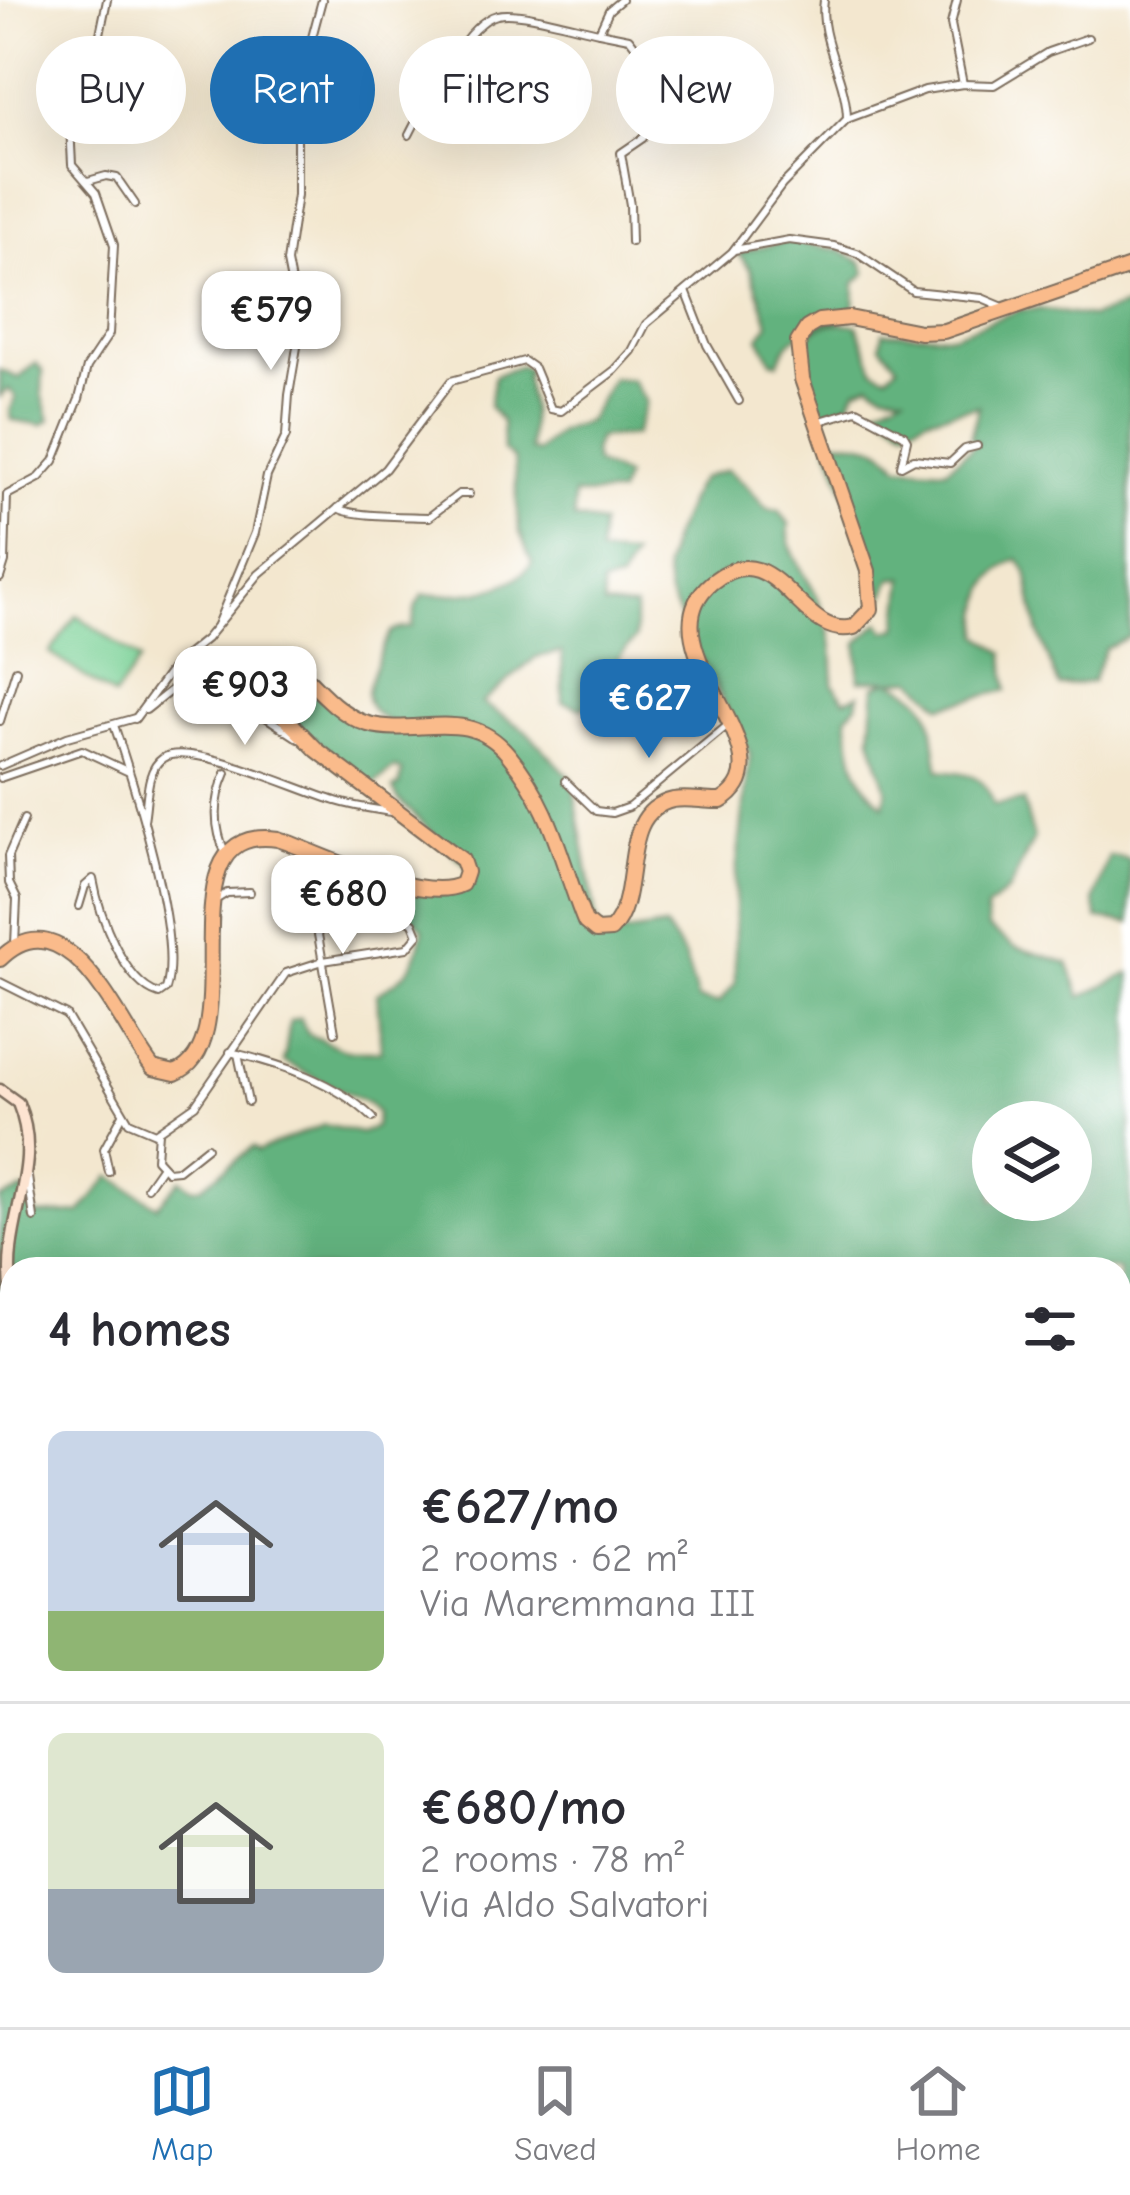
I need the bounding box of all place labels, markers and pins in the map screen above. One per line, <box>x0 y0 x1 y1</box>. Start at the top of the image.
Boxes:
pin: €579 <box>200 271 342 373</box>
pin: €903 <box>174 646 316 748</box>
pin: €627 <box>578 659 720 761</box>
pin: €680 <box>272 855 414 957</box>

